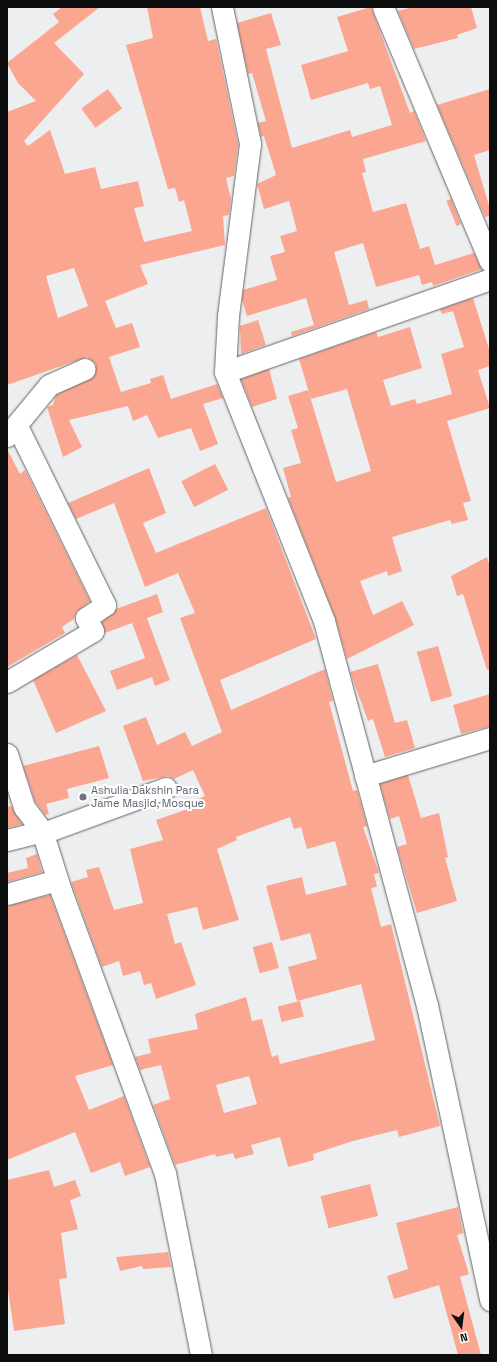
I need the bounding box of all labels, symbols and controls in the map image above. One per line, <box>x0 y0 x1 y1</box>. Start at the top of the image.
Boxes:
place label: Ashulia Dakshin Para Jame Masjid, Mosque <box>91 784 204 810</box>
marker: Ashulia Dakshin Para Jame Masjid, Mosque <box>78 792 88 802</box>
north arrow <box>441 1306 481 1346</box>
text: N <box>459 1330 469 1345</box>

